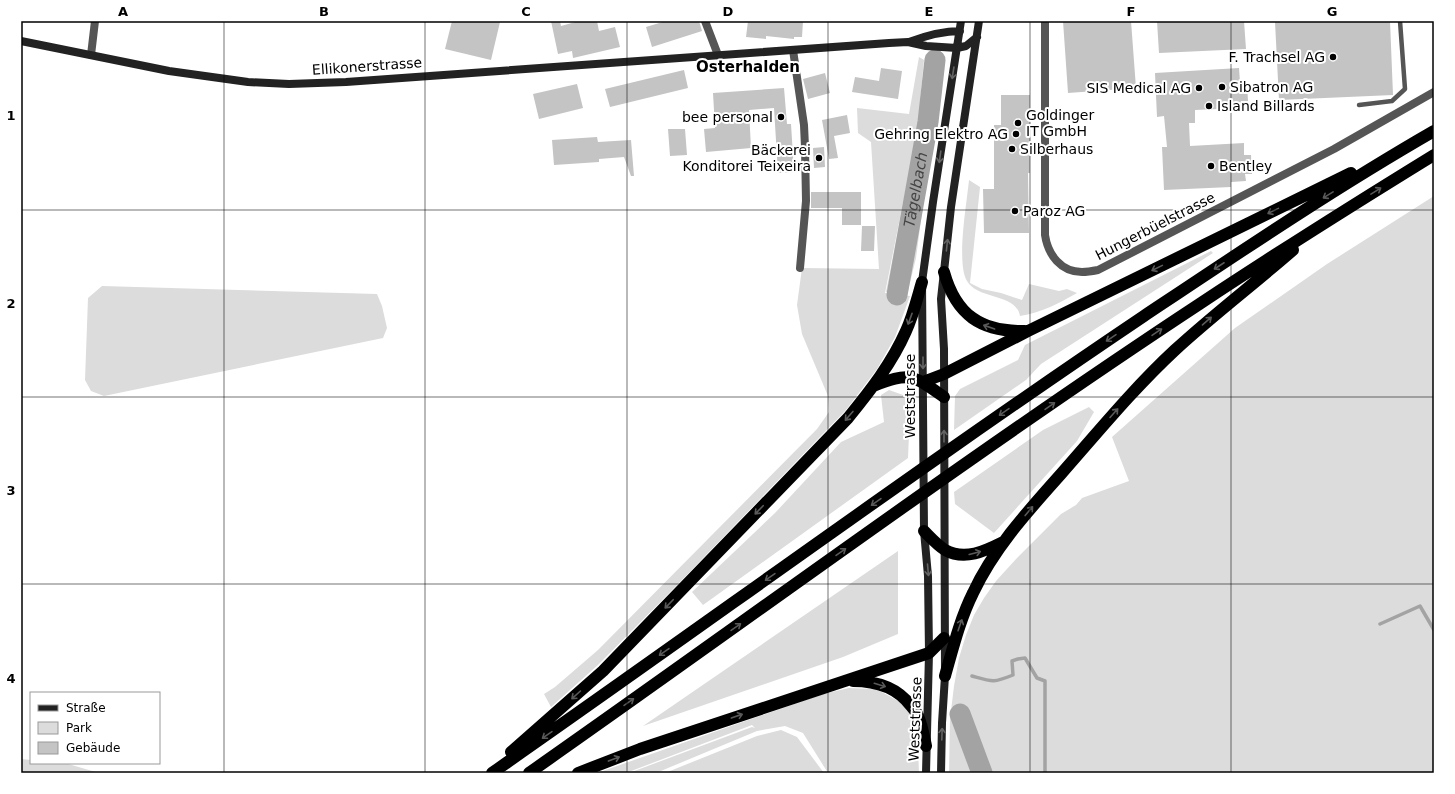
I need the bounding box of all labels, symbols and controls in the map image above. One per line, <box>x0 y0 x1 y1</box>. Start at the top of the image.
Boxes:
text: A <box>118 4 128 19</box>
text: B <box>319 4 329 19</box>
text: C <box>521 4 531 19</box>
text: D <box>723 4 734 19</box>
text: E <box>925 4 933 19</box>
text: F <box>1127 4 1135 19</box>
text: G <box>1327 4 1337 19</box>
place label: F. Trachsel AG <box>1228 49 1325 65</box>
marker: F. Trachsel AG <box>1328 52 1338 62</box>
street label: Ellikonerstrasse <box>311 54 423 78</box>
district label: Osterhalden <box>696 58 800 76</box>
one-way arrow <box>949 66 957 79</box>
place label: Sibatron AG <box>1230 79 1313 95</box>
place label: SIS Medical AG <box>1086 80 1191 96</box>
marker: Sibatron AG <box>1217 82 1227 92</box>
marker: SIS Medical AG <box>1194 83 1204 93</box>
place label: Island Billards <box>1217 98 1315 114</box>
marker: Island Billards <box>1204 101 1214 111</box>
place label: Goldinger IT GmbH <box>1026 107 1094 139</box>
text: 1 <box>6 108 16 123</box>
place label: bee personal <box>682 109 773 125</box>
marker: bee personal <box>776 112 786 122</box>
marker: Goldinger IT GmbH <box>1013 118 1023 128</box>
place label: Gehring Elektro AG <box>874 126 1008 142</box>
marker: Gehring Elektro AG <box>1011 129 1021 139</box>
place label: Silberhaus <box>1020 141 1093 157</box>
place label: Bäckerei Konditorei Teixeira <box>682 142 811 174</box>
marker: Silberhaus <box>1007 144 1017 154</box>
one-way arrow <box>936 150 944 163</box>
water label: Tägelbach <box>900 151 931 229</box>
marker: Bäckerei Konditorei Teixeira <box>814 153 824 163</box>
place label: Bentley <box>1219 158 1272 174</box>
marker: Bentley <box>1206 161 1216 171</box>
one-way arrow <box>1370 187 1381 195</box>
street label: Hungerbüelstrasse <box>1093 189 1217 263</box>
one-way arrow <box>1322 192 1334 200</box>
place label: Paroz AG <box>1023 203 1085 219</box>
marker: Paroz AG <box>1010 206 1020 216</box>
one-way arrow <box>1268 208 1280 215</box>
one-way arrow <box>943 239 951 252</box>
one-way arrow <box>1214 262 1225 270</box>
one-way arrow <box>1151 265 1163 273</box>
text: 2 <box>6 296 16 311</box>
one-way arrow <box>906 313 914 325</box>
one-way arrow <box>1201 317 1212 326</box>
one-way arrow <box>983 323 996 330</box>
one-way arrow <box>1151 328 1162 336</box>
one-way arrow <box>1106 334 1117 342</box>
street label: Weststrasse <box>902 354 918 438</box>
one-way arrow <box>919 356 927 369</box>
one-way arrow <box>1044 402 1055 410</box>
one-way arrow <box>999 408 1010 416</box>
one-way arrow <box>1110 408 1119 418</box>
one-way arrow <box>844 411 853 421</box>
one-way arrow <box>940 430 948 443</box>
text: 3 <box>6 483 16 498</box>
one-way arrow <box>871 498 882 506</box>
one-way arrow <box>754 505 764 515</box>
one-way arrow <box>1025 506 1034 516</box>
one-way arrow <box>836 548 847 556</box>
one-way arrow <box>968 549 981 556</box>
one-way arrow <box>924 563 931 576</box>
one-way arrow <box>765 573 776 581</box>
one-way arrow <box>664 599 674 609</box>
one-way arrow <box>956 619 964 631</box>
one-way arrow <box>730 623 741 631</box>
one-way arrow <box>659 648 670 656</box>
text: 4 <box>6 671 16 686</box>
street label: Weststrasse <box>906 676 924 762</box>
one-way arrow <box>874 681 886 689</box>
one-way arrow <box>571 691 582 700</box>
legend <box>30 692 160 764</box>
one-way arrow <box>624 698 635 706</box>
text: Straße <box>66 701 106 715</box>
one-way arrow <box>731 712 743 720</box>
text: Park <box>66 721 92 735</box>
one-way arrow <box>938 728 945 741</box>
one-way arrow <box>541 731 552 739</box>
text: Gebäude <box>66 741 120 755</box>
one-way arrow <box>608 754 620 762</box>

